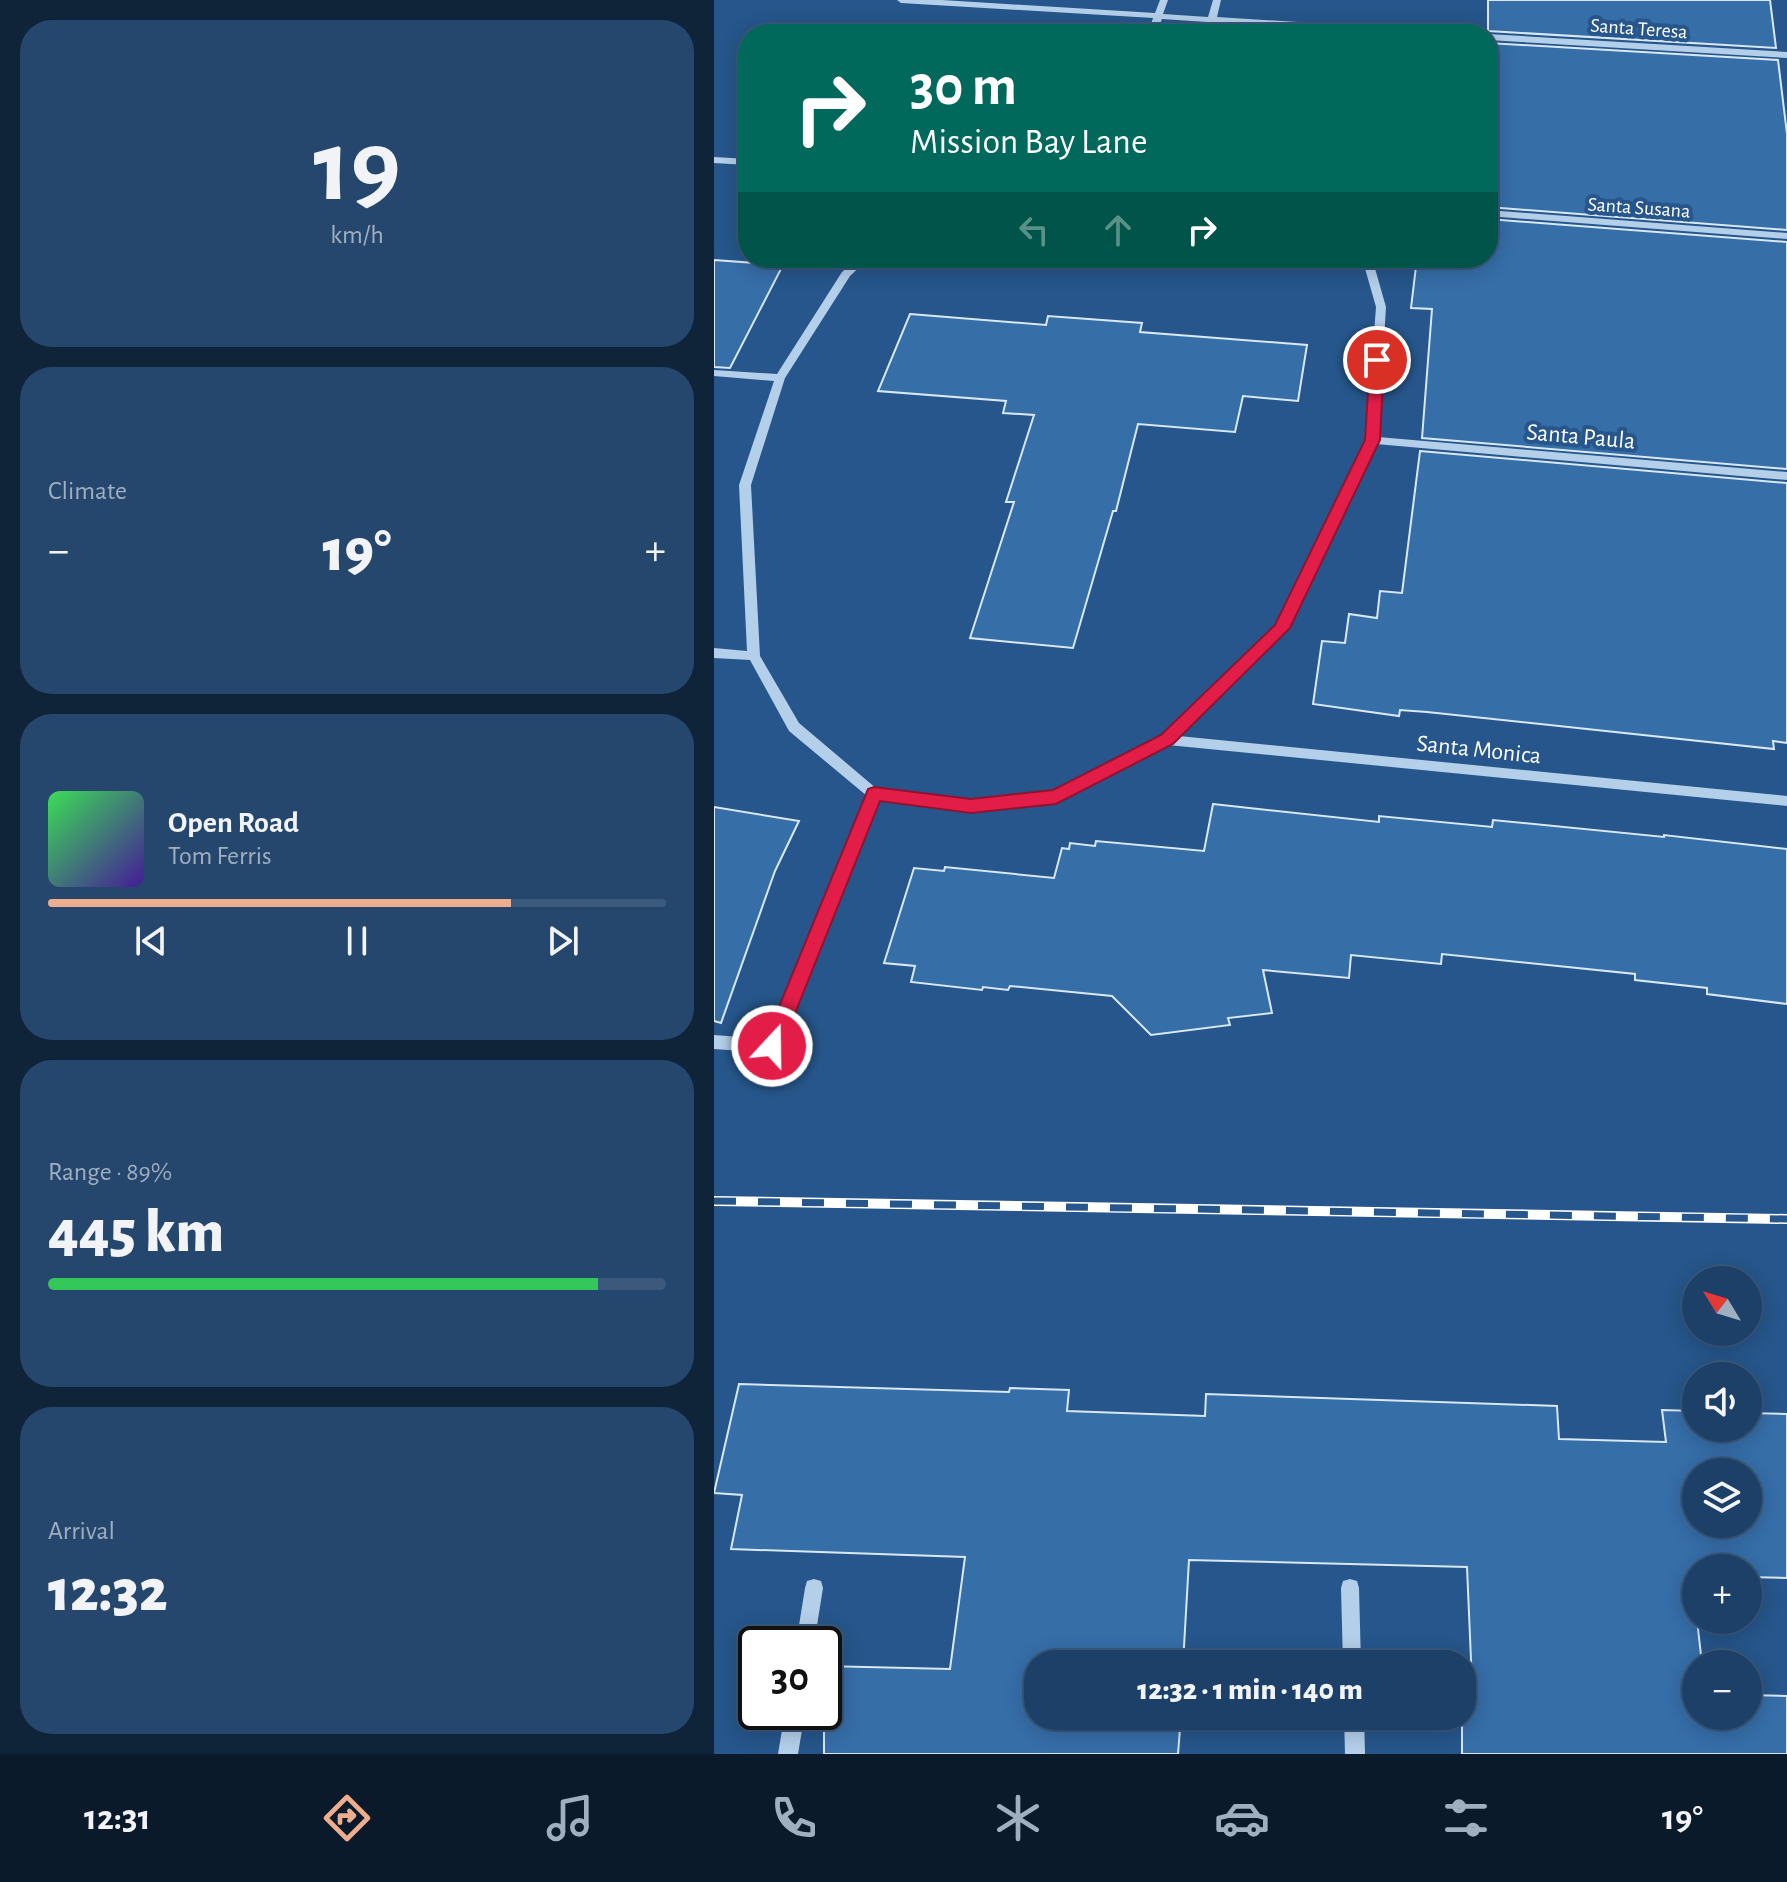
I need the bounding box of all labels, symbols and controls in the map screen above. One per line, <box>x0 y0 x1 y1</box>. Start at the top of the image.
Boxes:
street label: Santa Teresa <box>1590 16 1688 42</box>
icon: right <box>778 56 882 160</box>
text: 30 m <box>910 59 1017 115</box>
text: 19 <box>313 116 401 220</box>
text: Mission Bay Lane <box>910 124 1148 160</box>
street label: Santa Susana <box>1587 194 1691 222</box>
icon: left <box>1012 208 1056 252</box>
icon: ahead <box>1096 208 1140 252</box>
icon: right <box>1180 208 1224 252</box>
text: km/h <box>330 222 384 248</box>
pin <box>1343 326 1411 394</box>
icon: arrive <box>1355 338 1399 382</box>
street label: Santa Paula <box>1526 420 1636 454</box>
text: Climate <box>48 478 127 504</box>
text: 19° <box>323 522 391 582</box>
text: − <box>48 529 69 573</box>
text: + <box>645 529 666 573</box>
street label: Santa Monica <box>1415 732 1542 768</box>
text: Open Road <box>168 808 299 838</box>
text: Tom Ferris <box>168 843 272 869</box>
icon: previous <box>129 919 173 963</box>
icon: pause <box>335 919 379 963</box>
icon: next <box>541 919 585 963</box>
position arrow <box>730 1004 814 1088</box>
text: Range · 89% <box>48 1159 172 1185</box>
text: 445 km <box>48 1203 224 1263</box>
north arrow <box>1682 1266 1762 1346</box>
map controls <box>1682 1266 1762 1730</box>
button: sound <box>1682 1362 1762 1442</box>
button: layers <box>1682 1458 1762 1538</box>
text: Arrival <box>48 1518 115 1544</box>
button: + <box>1682 1554 1762 1634</box>
text: 12:32 <box>48 1562 168 1622</box>
speed limit sign: 30 <box>738 1626 842 1730</box>
button: − <box>1682 1650 1762 1730</box>
text: 12:32 · 1 min · 140 m <box>1137 1675 1363 1705</box>
icon: directions <box>319 1790 375 1846</box>
icon: music <box>542 1790 598 1846</box>
icon: phone <box>766 1790 822 1846</box>
icon: climate <box>990 1790 1046 1846</box>
icon: car <box>1214 1790 1270 1846</box>
icon: filters <box>1438 1790 1494 1846</box>
text: 12:31 <box>84 1800 151 1836</box>
text: 19° <box>1662 1800 1703 1836</box>

